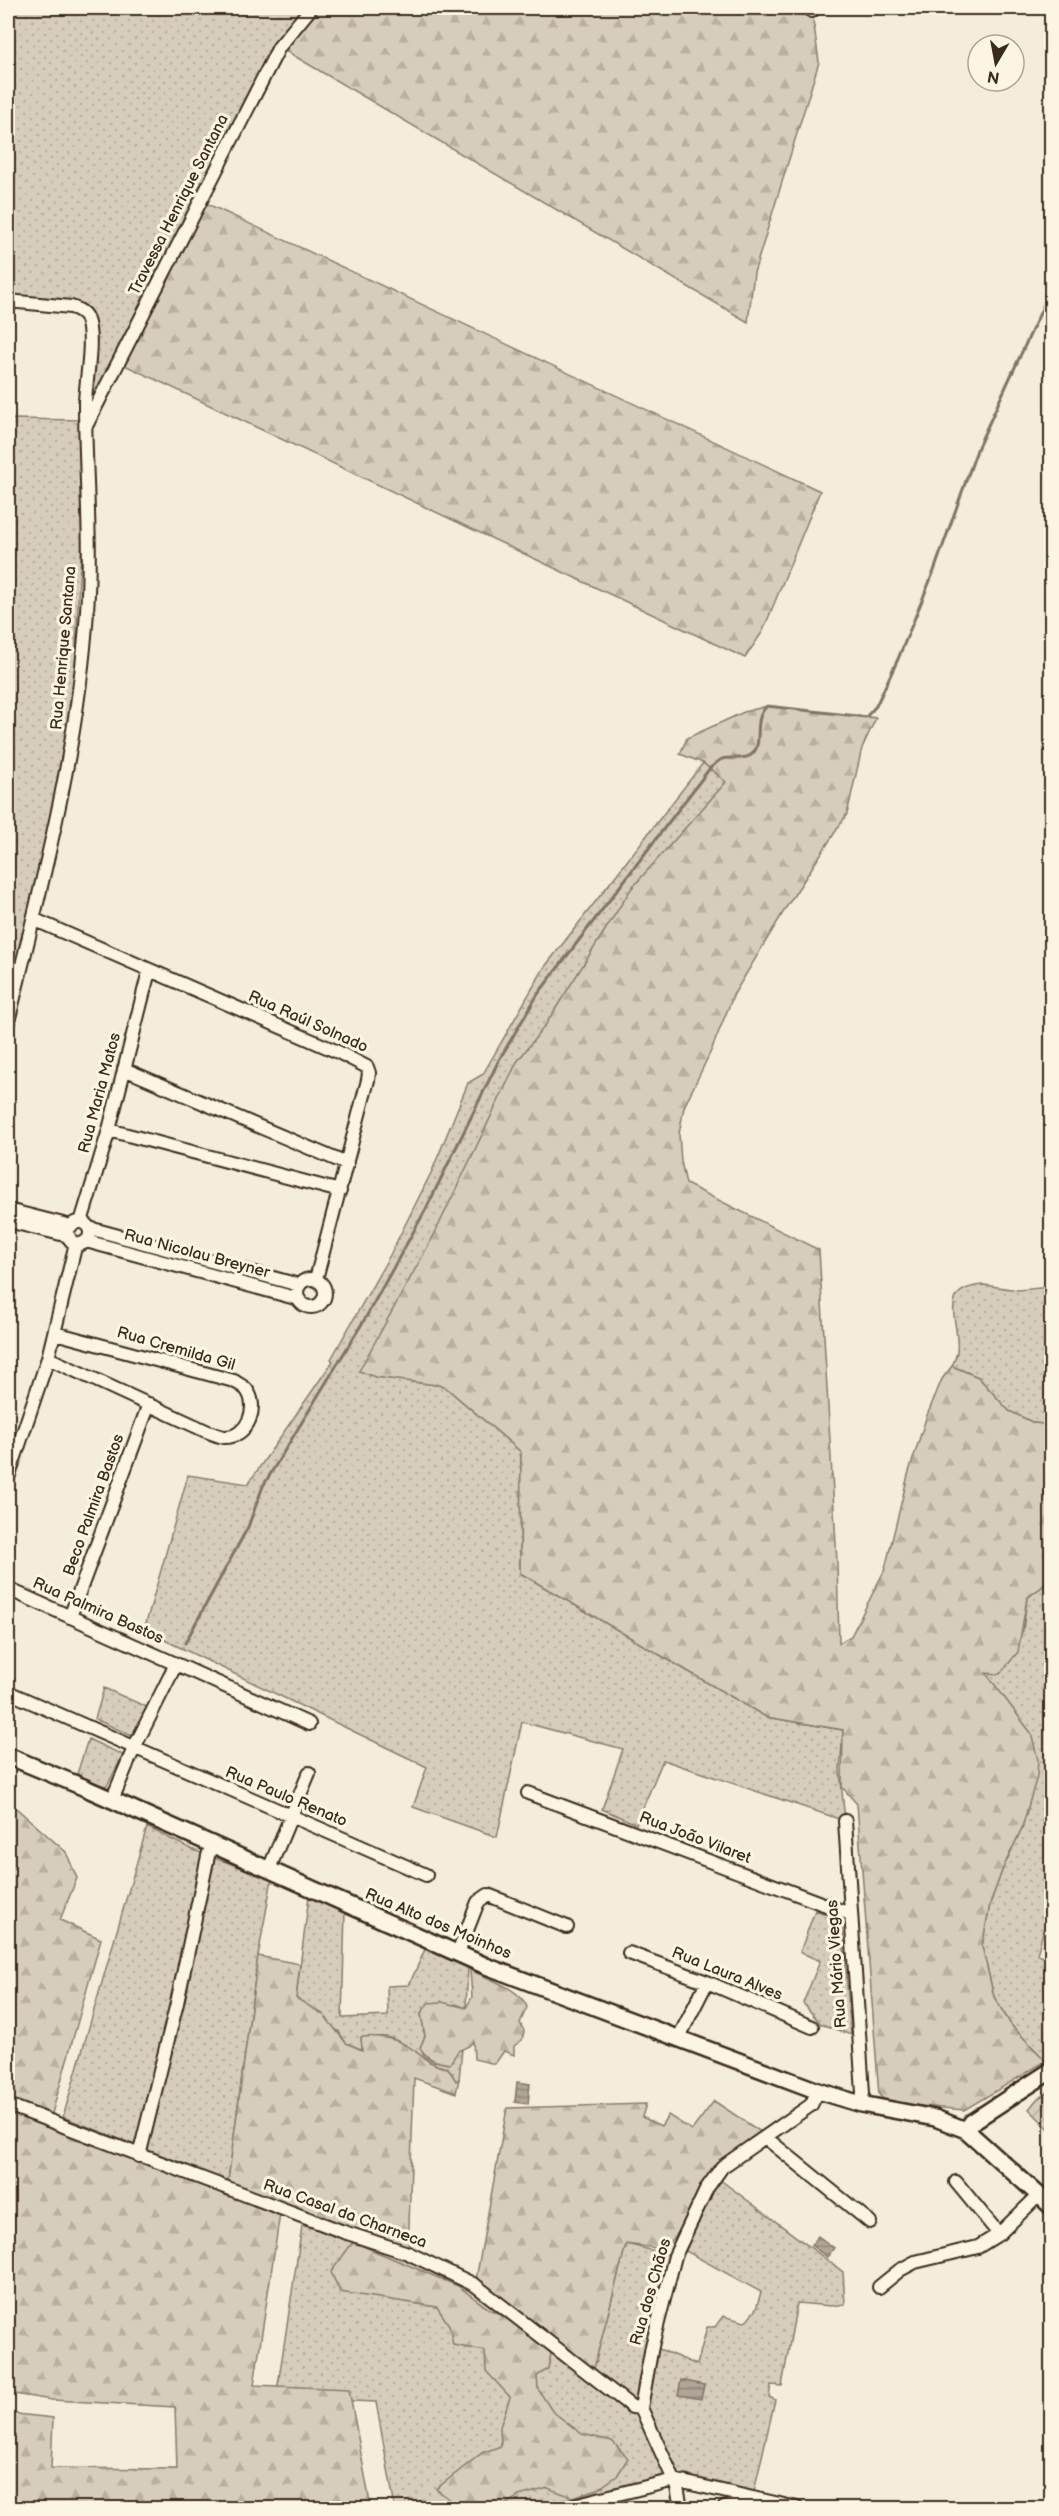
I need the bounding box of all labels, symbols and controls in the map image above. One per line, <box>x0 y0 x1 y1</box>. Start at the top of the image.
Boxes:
north arrow <box>966 33 1026 93</box>
text: N <box>986 66 1001 87</box>
street label: Travessa Henrique Santana <box>125 111 233 299</box>
street label: Rua Henrique Santana <box>47 565 81 731</box>
street label: Rua Raúl Solnado <box>245 987 371 1057</box>
street label: Rua Maria Matos <box>75 1031 125 1155</box>
street label: Rua Nicolau Breyner <box>122 1225 272 1283</box>
street label: Rua Cremilda Gil <box>115 1323 237 1375</box>
street label: Beco Palmira Bastos <box>59 1431 129 1579</box>
street label: Rua Palmira Bastos <box>30 1574 166 1648</box>
street label: Rua Paulo Renato <box>222 1763 350 1831</box>
street label: Rua João Vilaret <box>636 1808 754 1868</box>
street label: Rua Alto dos Moinhos <box>362 1885 514 1963</box>
street label: Rua Mário Viegas <box>823 1899 851 2029</box>
street label: Rua Laura Alves <box>669 1943 785 2005</box>
street label: Rua Casal da Charneca <box>261 2176 429 2252</box>
street label: Rua dos Chãos <box>627 2236 675 2348</box>

